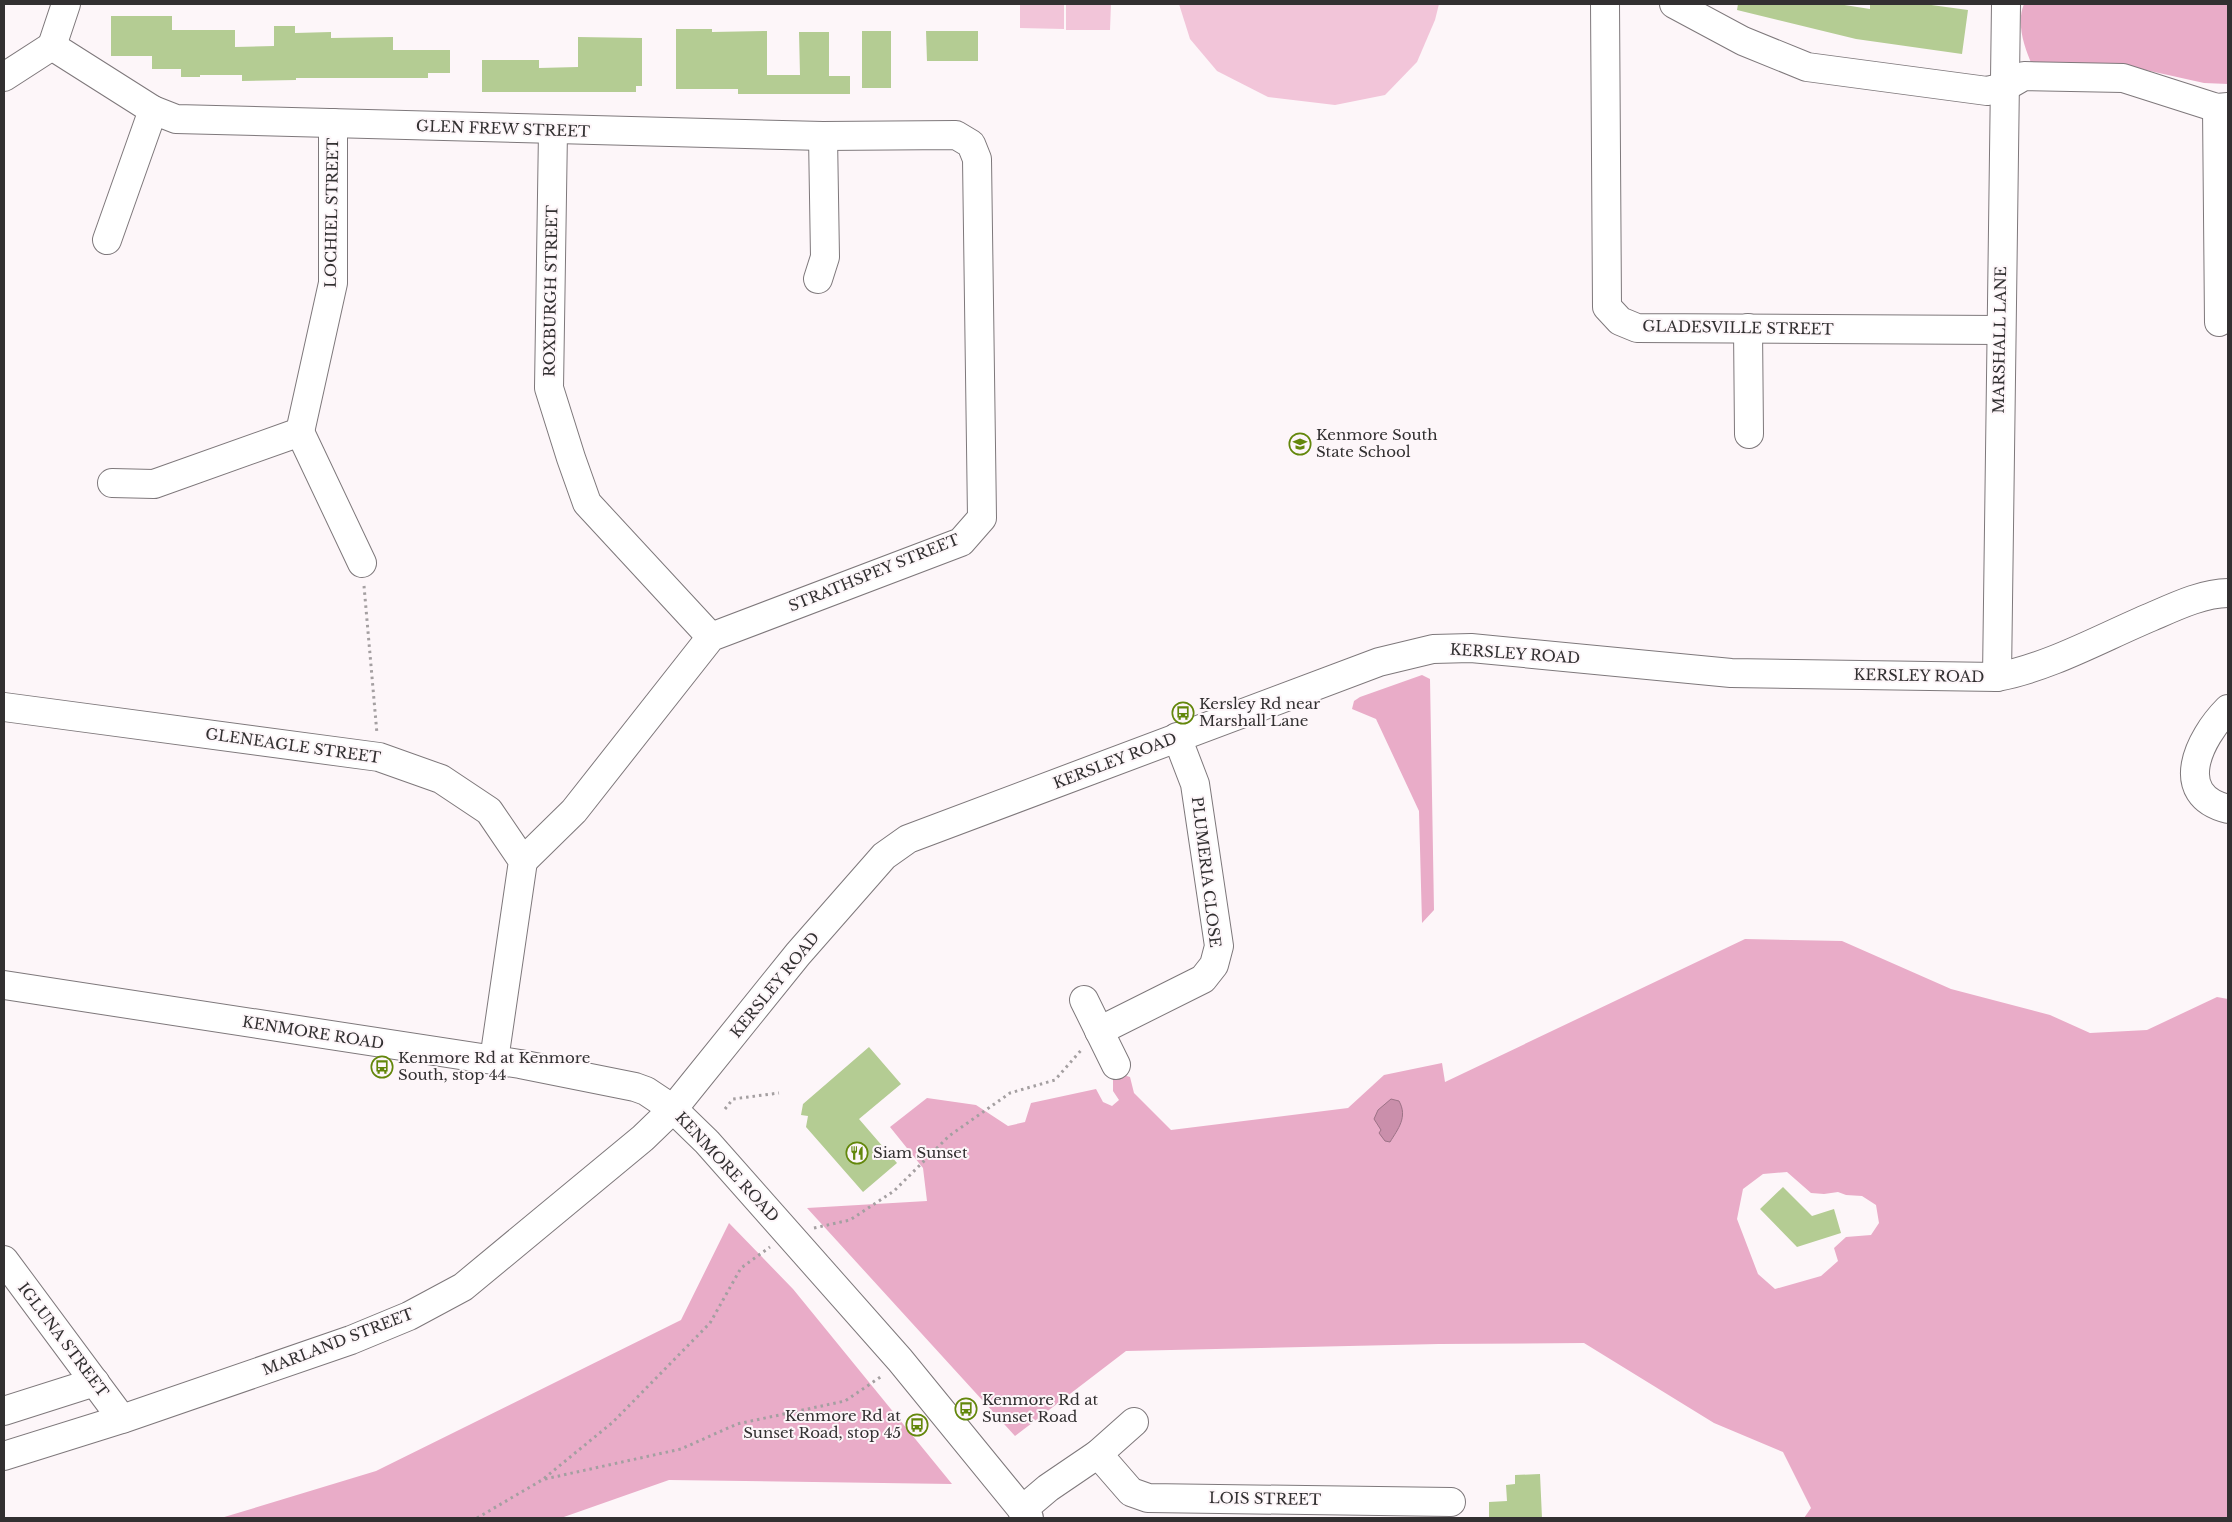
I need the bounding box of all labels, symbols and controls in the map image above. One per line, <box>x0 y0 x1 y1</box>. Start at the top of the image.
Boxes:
street label: GLEN FREW STREET <box>416 116 590 141</box>
street label: LOCHIEL STREET <box>321 138 342 288</box>
street label: ROXBURGH STREET <box>540 205 561 377</box>
street label: MARSHALL LANE <box>1989 266 2010 414</box>
street label: GLADESVILLE STREET <box>1642 316 1834 339</box>
place label: Kenmore South State School <box>1316 425 1438 461</box>
school or university icon: Kenmore South State School <box>1288 432 1312 456</box>
street label: STRATHSPEY STREET <box>786 530 962 616</box>
street label: KERSLEY ROAD <box>1449 639 1581 668</box>
street label: KERSLEY ROAD <box>1854 665 1985 686</box>
place label: Kersley Rd near Marshall Lane <box>1199 694 1321 730</box>
bus stop icon: Kersley Rd near Marshall Lane <box>1171 701 1195 725</box>
street label: GLENEAGLE STREET <box>204 724 382 767</box>
street label: KERSLEY ROAD <box>1050 728 1179 793</box>
street label: PLUMERIA CLOSE <box>1188 795 1225 949</box>
street label: KERSLEY ROAD <box>726 928 823 1041</box>
street label: KENMORE ROAD <box>241 1012 385 1053</box>
place label: Kenmore Rd at Kenmore South, stop 44 <box>398 1048 590 1084</box>
bus stop icon: Kenmore Rd at Kenmore South, stop 44 <box>370 1055 394 1079</box>
street label: KENMORE ROAD <box>672 1108 783 1226</box>
restaurant icon: Siam Sunset <box>845 1141 869 1165</box>
place label: Siam Sunset <box>873 1143 968 1162</box>
street label: IGLUNA STREET <box>14 1279 113 1401</box>
street label: MARLAND STREET <box>259 1304 416 1379</box>
place label: Kenmore Rd at Sunset Road <box>982 1390 1099 1426</box>
bus stop icon: Kenmore Rd at Sunset Road <box>954 1397 978 1421</box>
place label: Kenmore Rd at Sunset Road, stop 45 <box>743 1406 901 1442</box>
bus stop icon: Kenmore Rd at Sunset Road, stop 45 <box>905 1413 929 1437</box>
street label: LOIS STREET <box>1209 1488 1321 1509</box>

